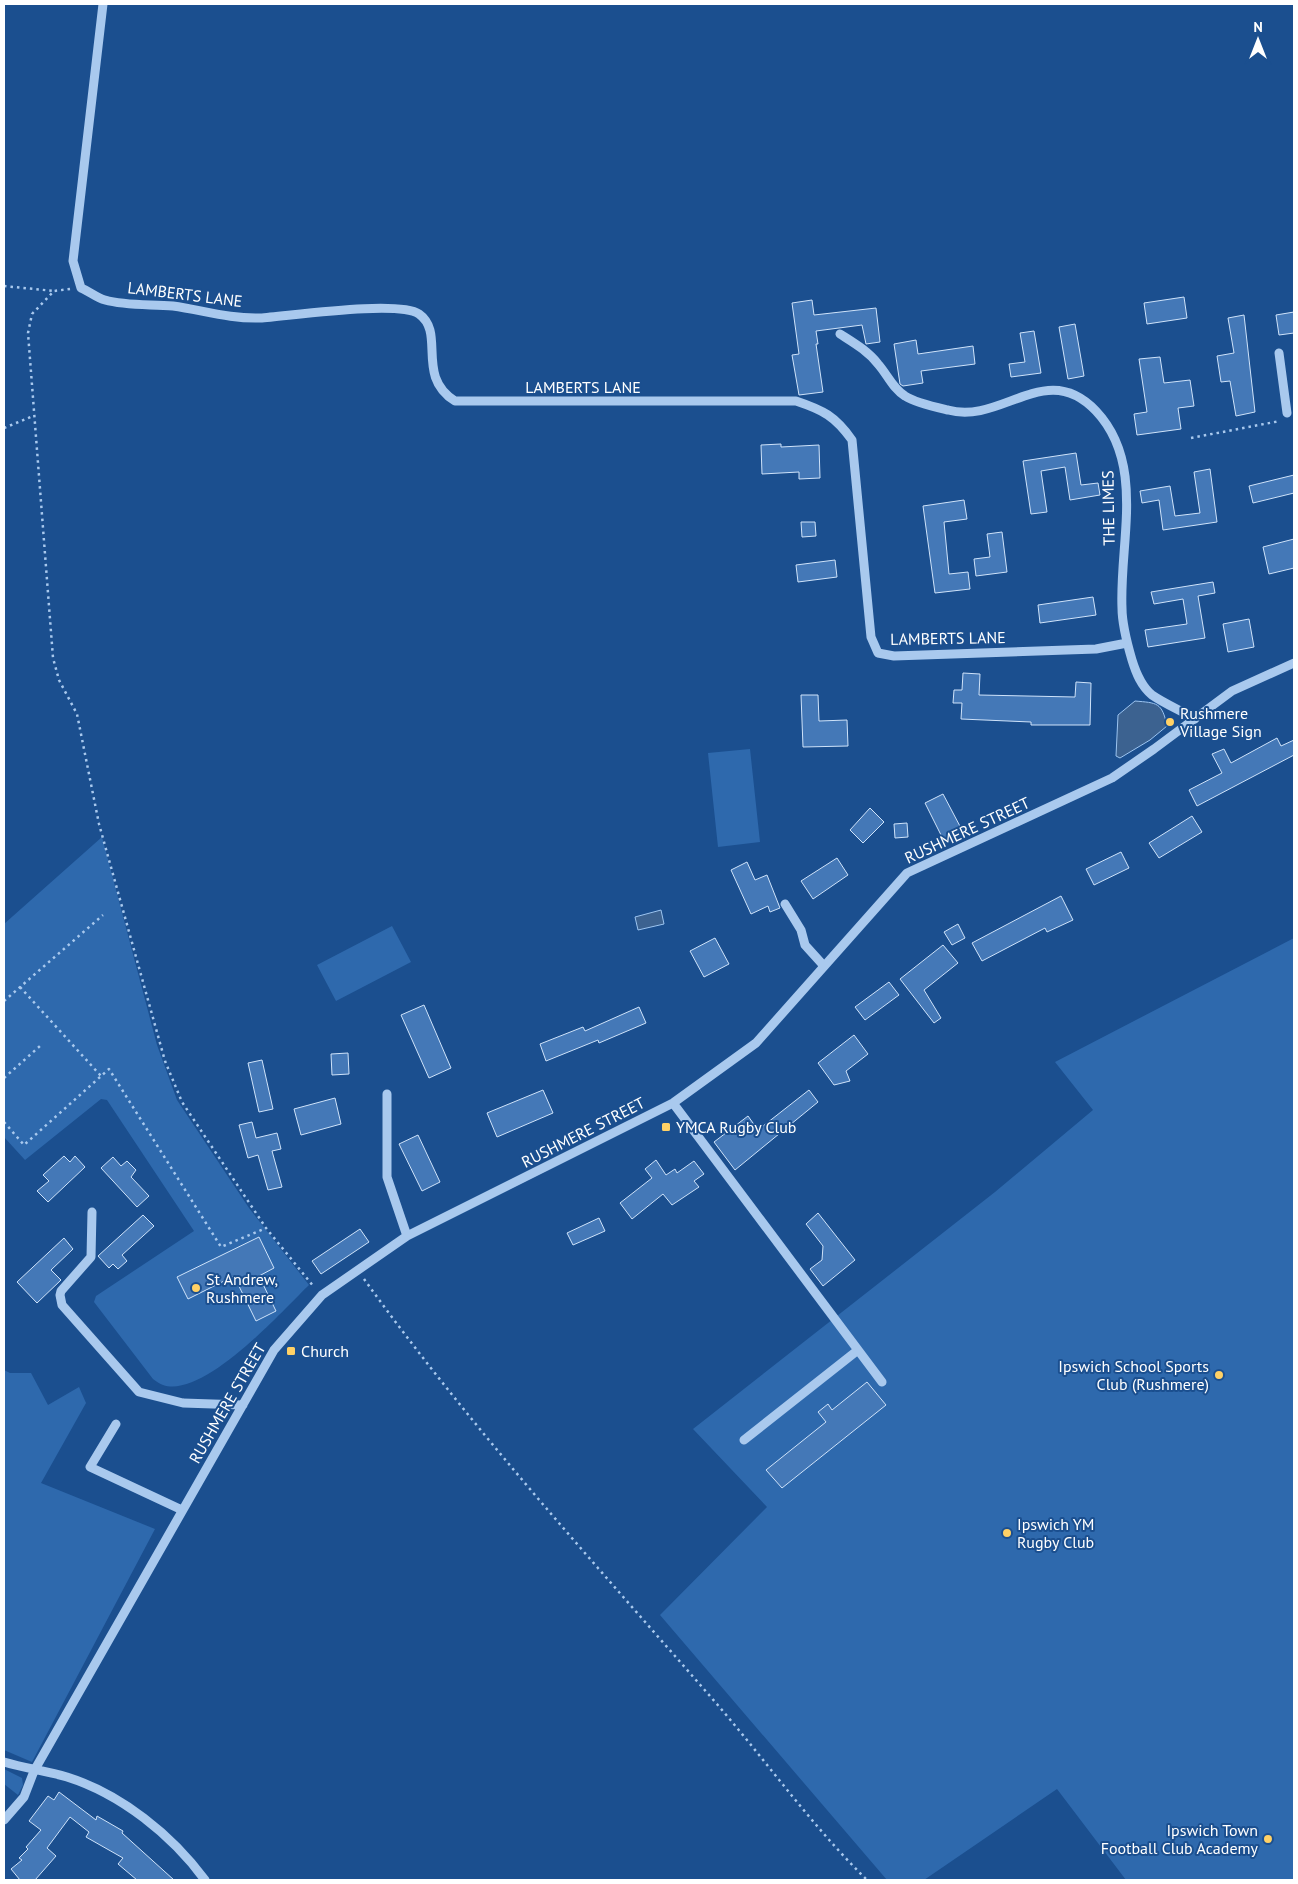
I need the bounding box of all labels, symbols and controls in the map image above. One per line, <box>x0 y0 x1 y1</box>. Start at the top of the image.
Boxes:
north arrow <box>1233 15 1283 65</box>
text: N <box>1253 18 1263 36</box>
street label: LAMBERTS LANE <box>126 277 244 311</box>
street label: LAMBERTS LANE <box>525 377 641 397</box>
street label: THE LIMES <box>1097 470 1119 546</box>
street label: LAMBERTS LANE <box>890 627 1006 649</box>
place label: Rushmere Village Sign <box>1179 703 1262 741</box>
marker: Rushmere Village Sign <box>1164 716 1176 728</box>
street label: RUSHMERE STREET <box>901 792 1033 868</box>
street label: RUSHMERE STREET <box>518 1092 648 1172</box>
place label: YMCA Rugby Club <box>676 1117 797 1137</box>
marker: YMCA Rugby Club <box>660 1121 672 1133</box>
place label: St Andrew, Rushmere <box>206 1269 278 1307</box>
marker: St Andrew, Rushmere <box>190 1282 202 1294</box>
street label: RUSHMERE STREET <box>184 1339 270 1467</box>
place label: Church <box>301 1341 349 1361</box>
marker: Church <box>285 1345 297 1357</box>
place label: Ipswich School Sports Club (Rushmere) <box>1058 1356 1209 1394</box>
marker: Ipswich School Sports Club (Rushmere) <box>1213 1369 1225 1381</box>
place label: Ipswich YM Rugby Club <box>1017 1514 1094 1552</box>
marker: Ipswich YM Rugby Club <box>1001 1527 1013 1539</box>
place label: Ipswich Town Football Club Academy <box>1101 1820 1259 1858</box>
marker: Ipswich Town Football Club Academy <box>1262 1833 1274 1845</box>

